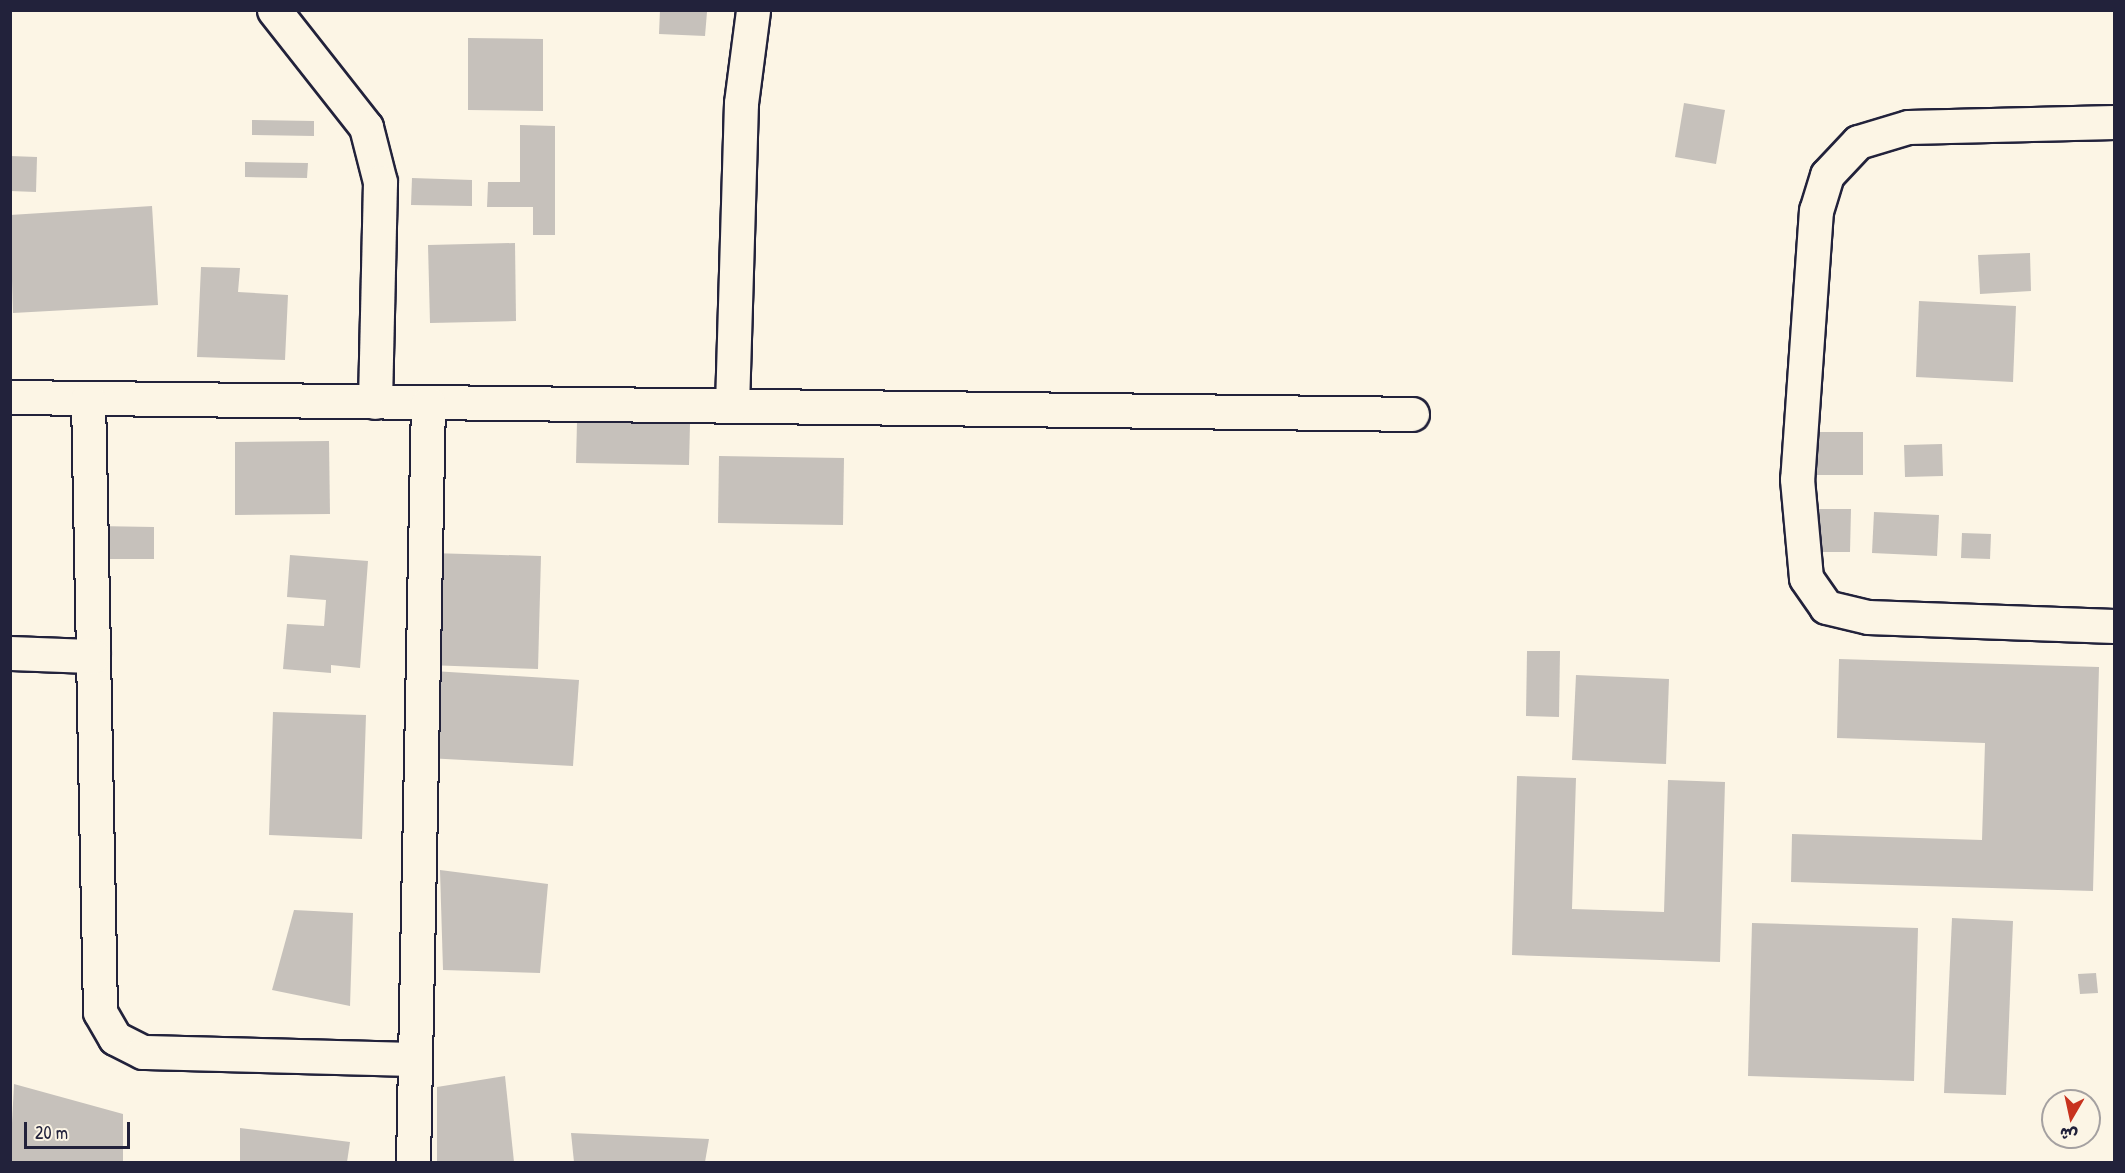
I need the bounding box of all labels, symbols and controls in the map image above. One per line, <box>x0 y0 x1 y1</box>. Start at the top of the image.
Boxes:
north arrow <box>2041 1089 2101 1149</box>
scale bar <box>27 1110 134 1148</box>
text: 20 m <box>35 1120 68 1145</box>
text: ش <box>2058 1123 2079 1147</box>

